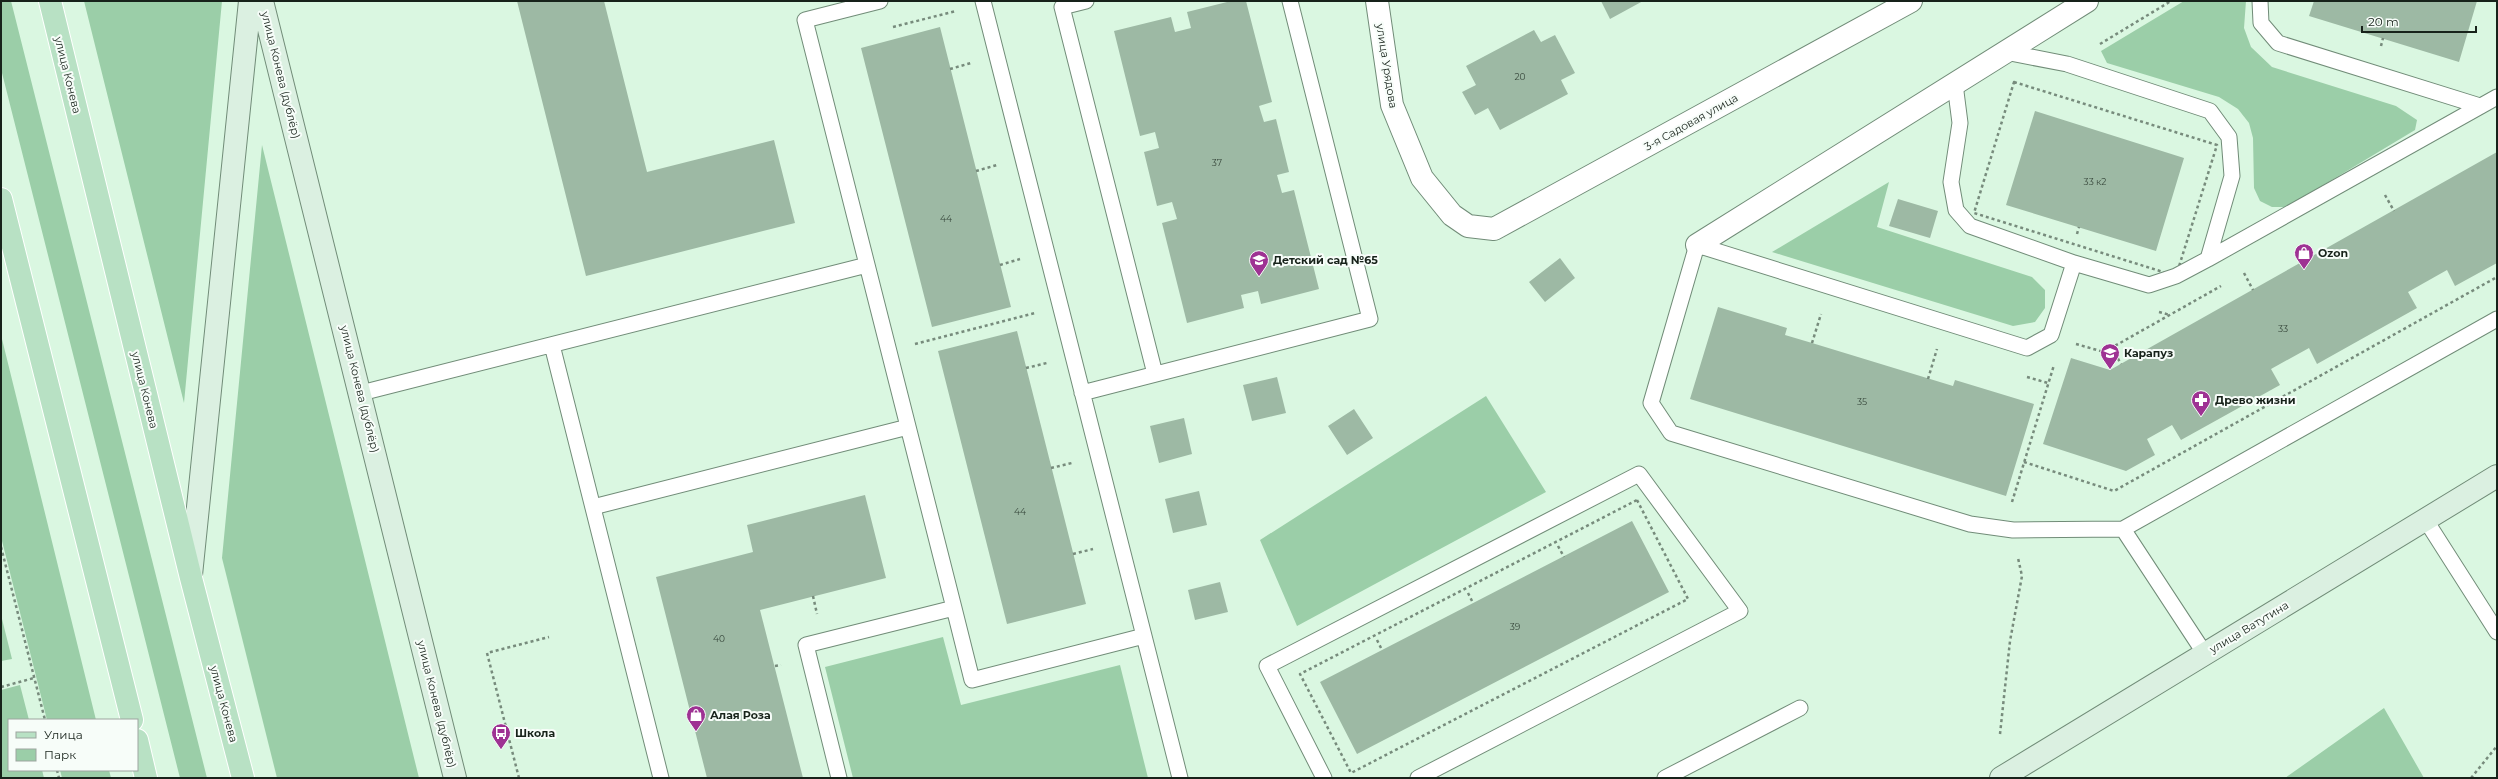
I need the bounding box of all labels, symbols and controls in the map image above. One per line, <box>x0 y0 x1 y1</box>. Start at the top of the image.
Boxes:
scale bar <box>2362 8 2476 34</box>
street label: улица Конева (дублёр) <box>258 9 304 140</box>
text: 20 m <box>2368 14 2399 29</box>
street label: улица Урядова <box>1373 22 1401 109</box>
street label: улица Конева <box>51 34 84 115</box>
house number: 20 <box>1514 71 1526 82</box>
street label: 3-я Садовая улица <box>1642 90 1740 154</box>
house number: 37 <box>1212 157 1222 168</box>
house number: 33 к2 <box>2084 176 2106 187</box>
house number: 44 <box>940 213 952 224</box>
shop icon: Ozon <box>2293 242 2315 270</box>
place label: Ozon <box>2318 246 2348 260</box>
school or university icon: Детский сад №65 <box>1248 249 1270 277</box>
place label: Детский сад №65 <box>1273 253 1378 267</box>
street label: улица Конева (дублёр) <box>337 323 383 454</box>
house number: 33 <box>2278 323 2288 334</box>
school or university icon: Карапуз <box>2099 342 2121 370</box>
place label: Карапуз <box>2124 346 2173 360</box>
street label: улица Конева <box>128 349 161 430</box>
pharmacy icon: Древо жизни <box>2190 389 2212 417</box>
place label: Древо жизни <box>2215 393 2295 407</box>
house number: 35 <box>1857 396 1867 407</box>
house number: 44 <box>1014 506 1026 517</box>
street label: улица Ватутина <box>2206 598 2291 657</box>
house number: 39 <box>1510 621 1521 632</box>
house number: 40 <box>713 633 725 644</box>
street label: улица Конева (дублёр) <box>414 638 460 769</box>
street label: улица Конева <box>207 663 241 744</box>
shop icon: Алая Роза <box>685 704 707 732</box>
place label: Алая Роза <box>710 708 771 722</box>
legend <box>8 719 138 771</box>
bus stop icon: Школа <box>490 722 512 750</box>
place label: Школа <box>515 726 555 740</box>
text: Улица <box>44 727 83 742</box>
text: Парк <box>44 747 76 762</box>

